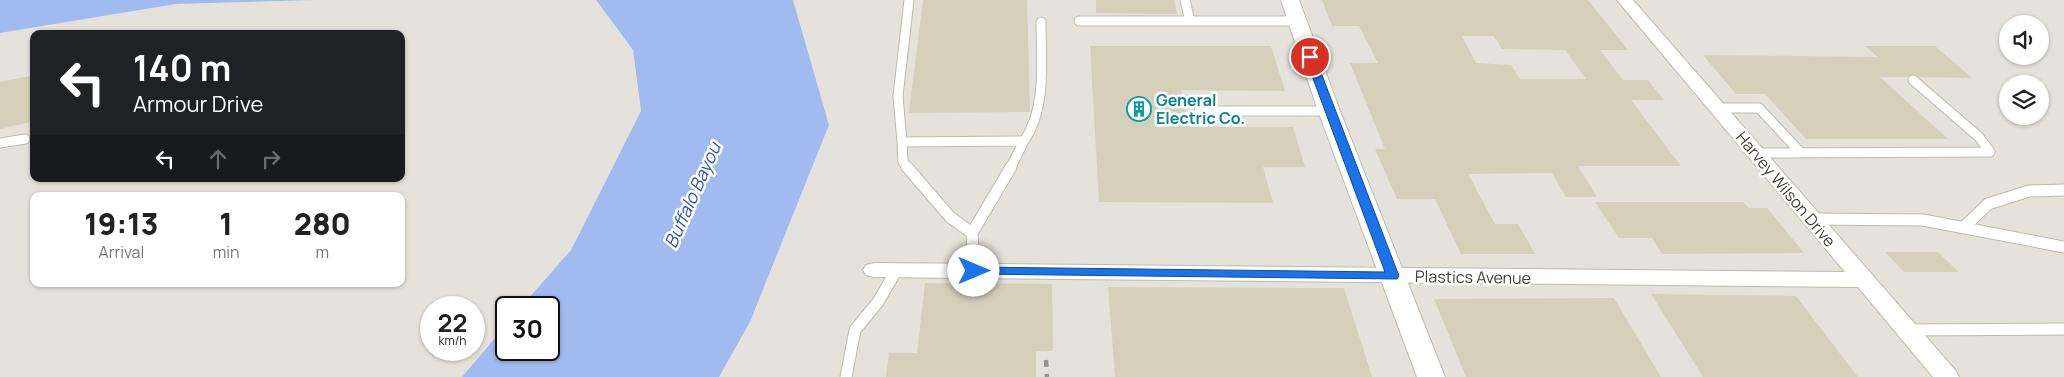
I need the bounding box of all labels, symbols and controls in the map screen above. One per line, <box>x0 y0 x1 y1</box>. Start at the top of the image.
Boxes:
map controls <box>1999 15 2049 125</box>
button: sound <box>1999 15 2049 65</box>
pin <box>1289 36 1331 78</box>
icon: arrive <box>1296 43 1324 71</box>
text: 140 m <box>133 44 231 92</box>
icon: left <box>50 50 115 115</box>
button: layers <box>1999 75 2049 125</box>
text: Armour Drive <box>133 89 263 119</box>
place label: General Electric Co. <box>1156 89 1245 129</box>
building icon: General Electric Co. <box>1126 96 1152 122</box>
street label: Harvey Wilson Drive <box>1731 127 1841 251</box>
water label: Buffalo Bayou <box>658 137 726 251</box>
icon: left <box>151 145 179 173</box>
icon: ahead <box>204 145 232 173</box>
icon: right <box>257 145 285 173</box>
text: 19:13 <box>84 203 159 244</box>
text: 1 <box>219 203 233 244</box>
text: 280 <box>294 203 351 244</box>
text: Arrival <box>99 241 144 263</box>
text: min <box>213 241 240 263</box>
text: m <box>315 241 329 263</box>
position arrow <box>947 244 999 296</box>
street label: Plastics Avenue <box>1415 265 1531 289</box>
speed limit sign: 30 <box>495 296 560 361</box>
text: 22 <box>438 305 467 340</box>
text: km/h <box>439 332 466 349</box>

